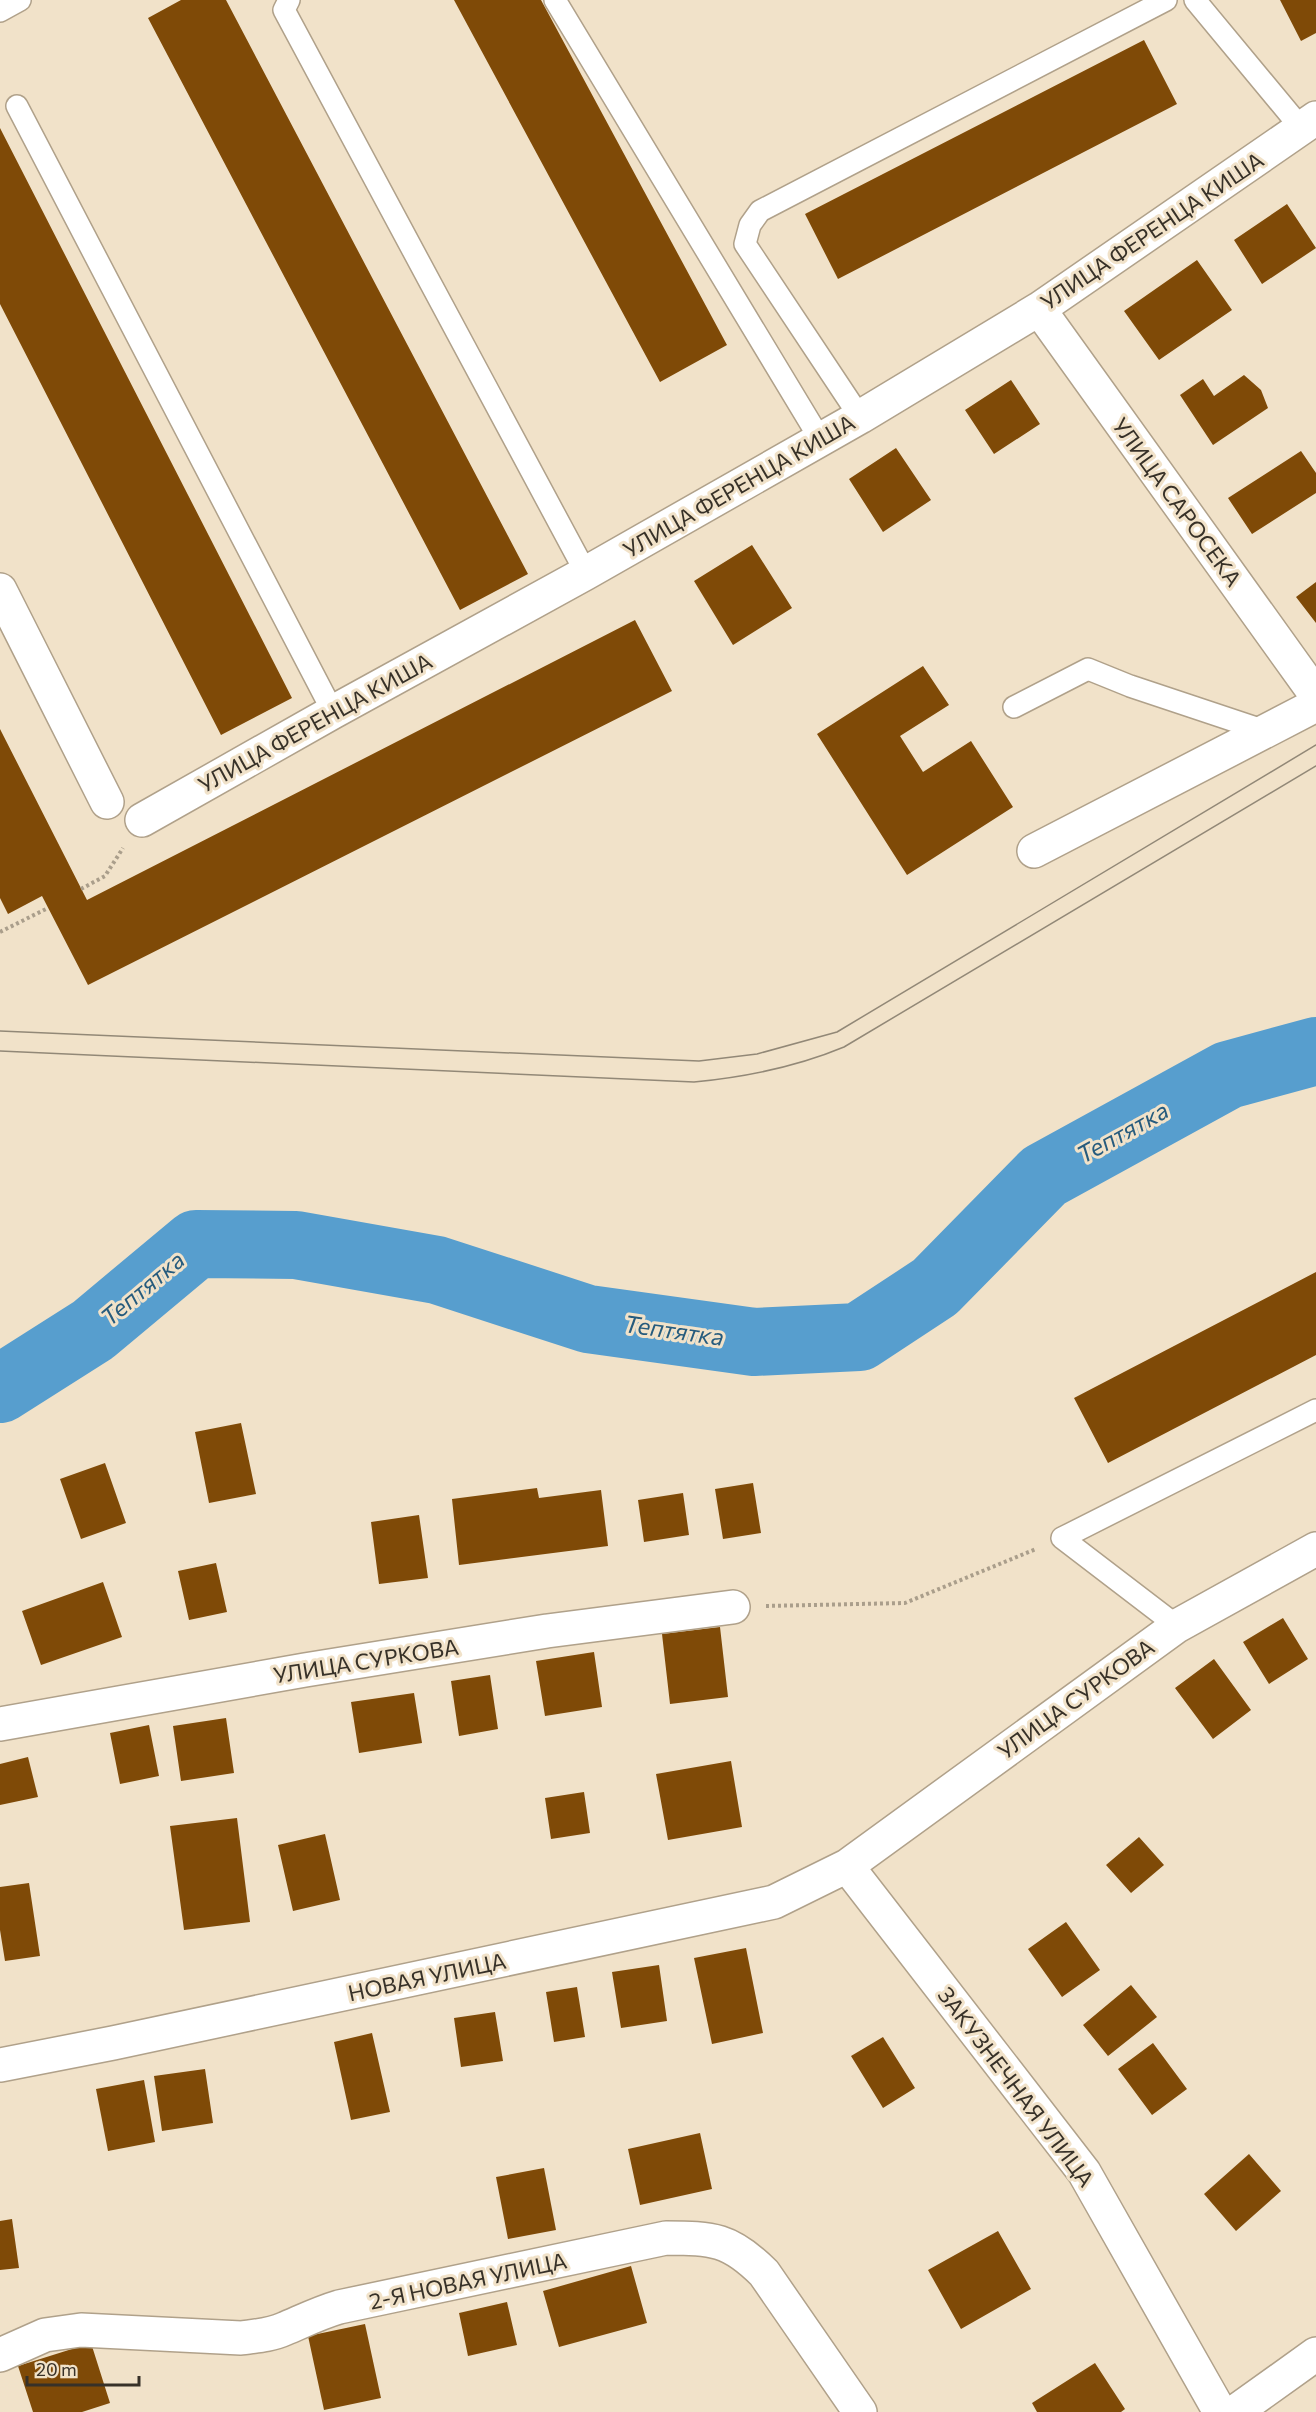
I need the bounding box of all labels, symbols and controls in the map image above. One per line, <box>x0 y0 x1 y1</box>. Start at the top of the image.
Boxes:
street label: УЛИЦА ФЕРЕНЦА КИША <box>1035 146 1268 315</box>
street label: УЛИЦА ФЕРЕНЦА КИША <box>618 408 859 563</box>
street label: УЛИЦА САРОСЕКА <box>1107 412 1248 591</box>
street label: УЛИЦА ФЕРЕНЦА КИША <box>193 647 436 798</box>
water label: Тептятка <box>1071 1095 1173 1169</box>
water label: Тептятка <box>94 1245 190 1331</box>
water label: Тептятка <box>623 1308 726 1351</box>
street label: УЛИЦА СУРКОВА <box>271 1633 460 1688</box>
street label: УЛИЦА СУРКОВА <box>992 1633 1159 1765</box>
street label: НОВАЯ УЛИЦА <box>346 1947 508 2006</box>
street label: ЗАКУЗНЕЧНАЯ УЛИЦА <box>933 1982 1100 2192</box>
street label: 2-Я НОВАЯ УЛИЦА <box>367 2246 569 2315</box>
scale bar <box>27 2349 140 2387</box>
text: 20 m <box>36 2358 77 2380</box>

